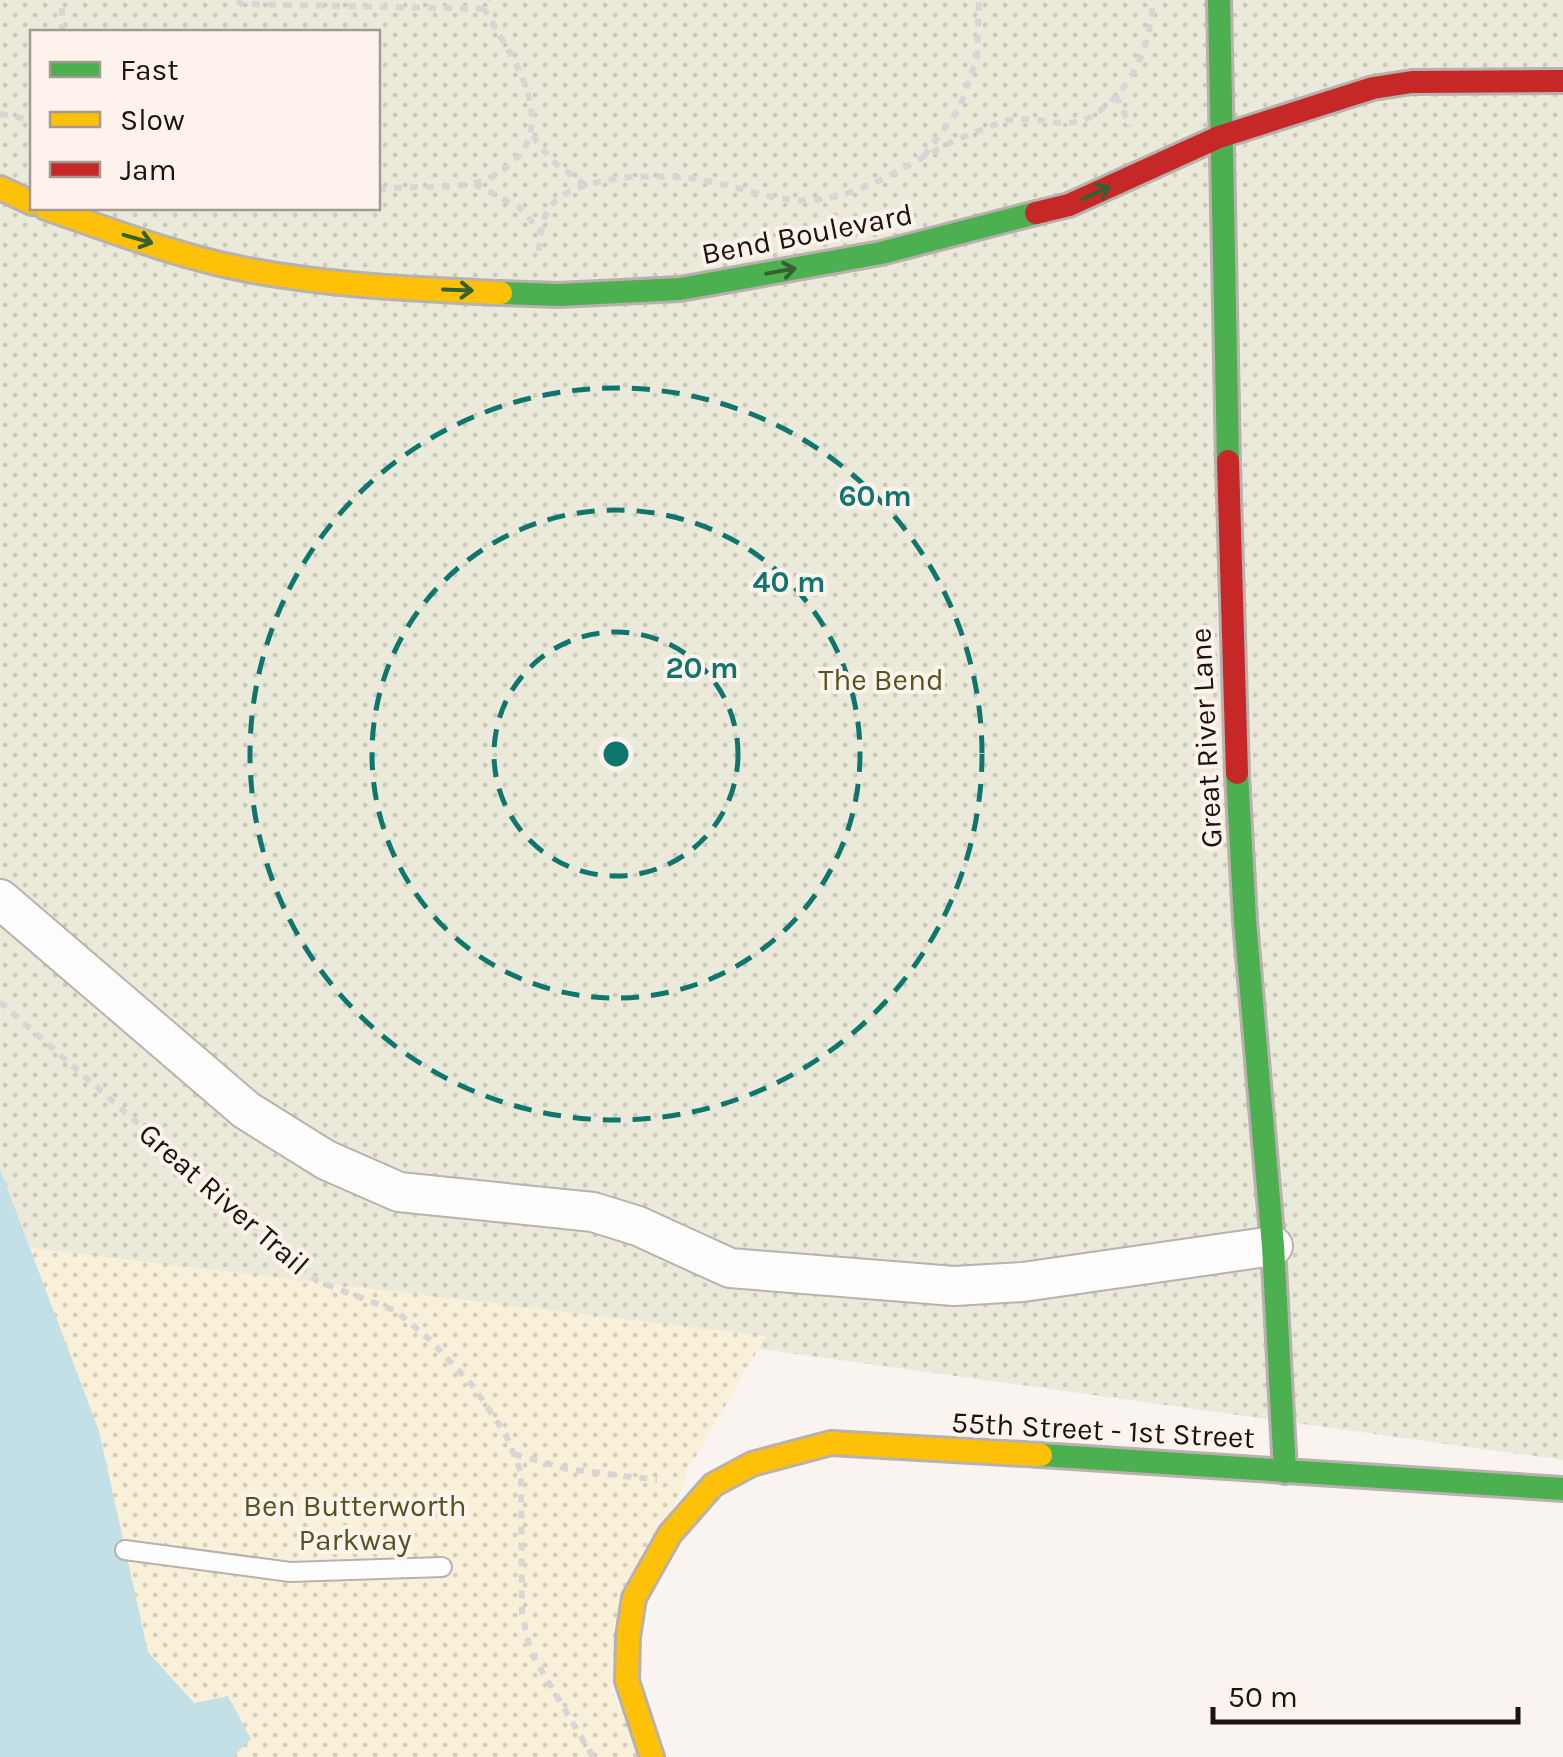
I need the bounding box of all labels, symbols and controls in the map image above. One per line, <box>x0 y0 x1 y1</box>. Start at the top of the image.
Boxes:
legend <box>30 30 380 210</box>
text: Fast <box>120 52 179 88</box>
text: Slow <box>120 102 185 138</box>
text: Jam <box>120 152 177 188</box>
one-way arrow <box>1080 183 1111 201</box>
street label: Bend Boulevard <box>698 196 916 272</box>
one-way arrow <box>122 231 154 249</box>
one-way arrow <box>764 261 797 280</box>
one-way arrow <box>441 281 473 300</box>
text: 60 m <box>838 478 912 514</box>
text: 40 m <box>753 564 825 600</box>
street label: Great River Lane <box>1182 627 1230 849</box>
text: 20 m <box>665 650 739 686</box>
park label: The Bend <box>818 662 944 698</box>
centre of rings <box>598 736 634 772</box>
street label: Great River Trail <box>132 1115 316 1283</box>
street label: 55th Street - 1st Street <box>950 1404 1256 1456</box>
park label: Ben Butterworth Parkway <box>243 1488 467 1558</box>
scale bar <box>1213 1662 1518 1724</box>
text: 50 m <box>1228 1679 1298 1715</box>

